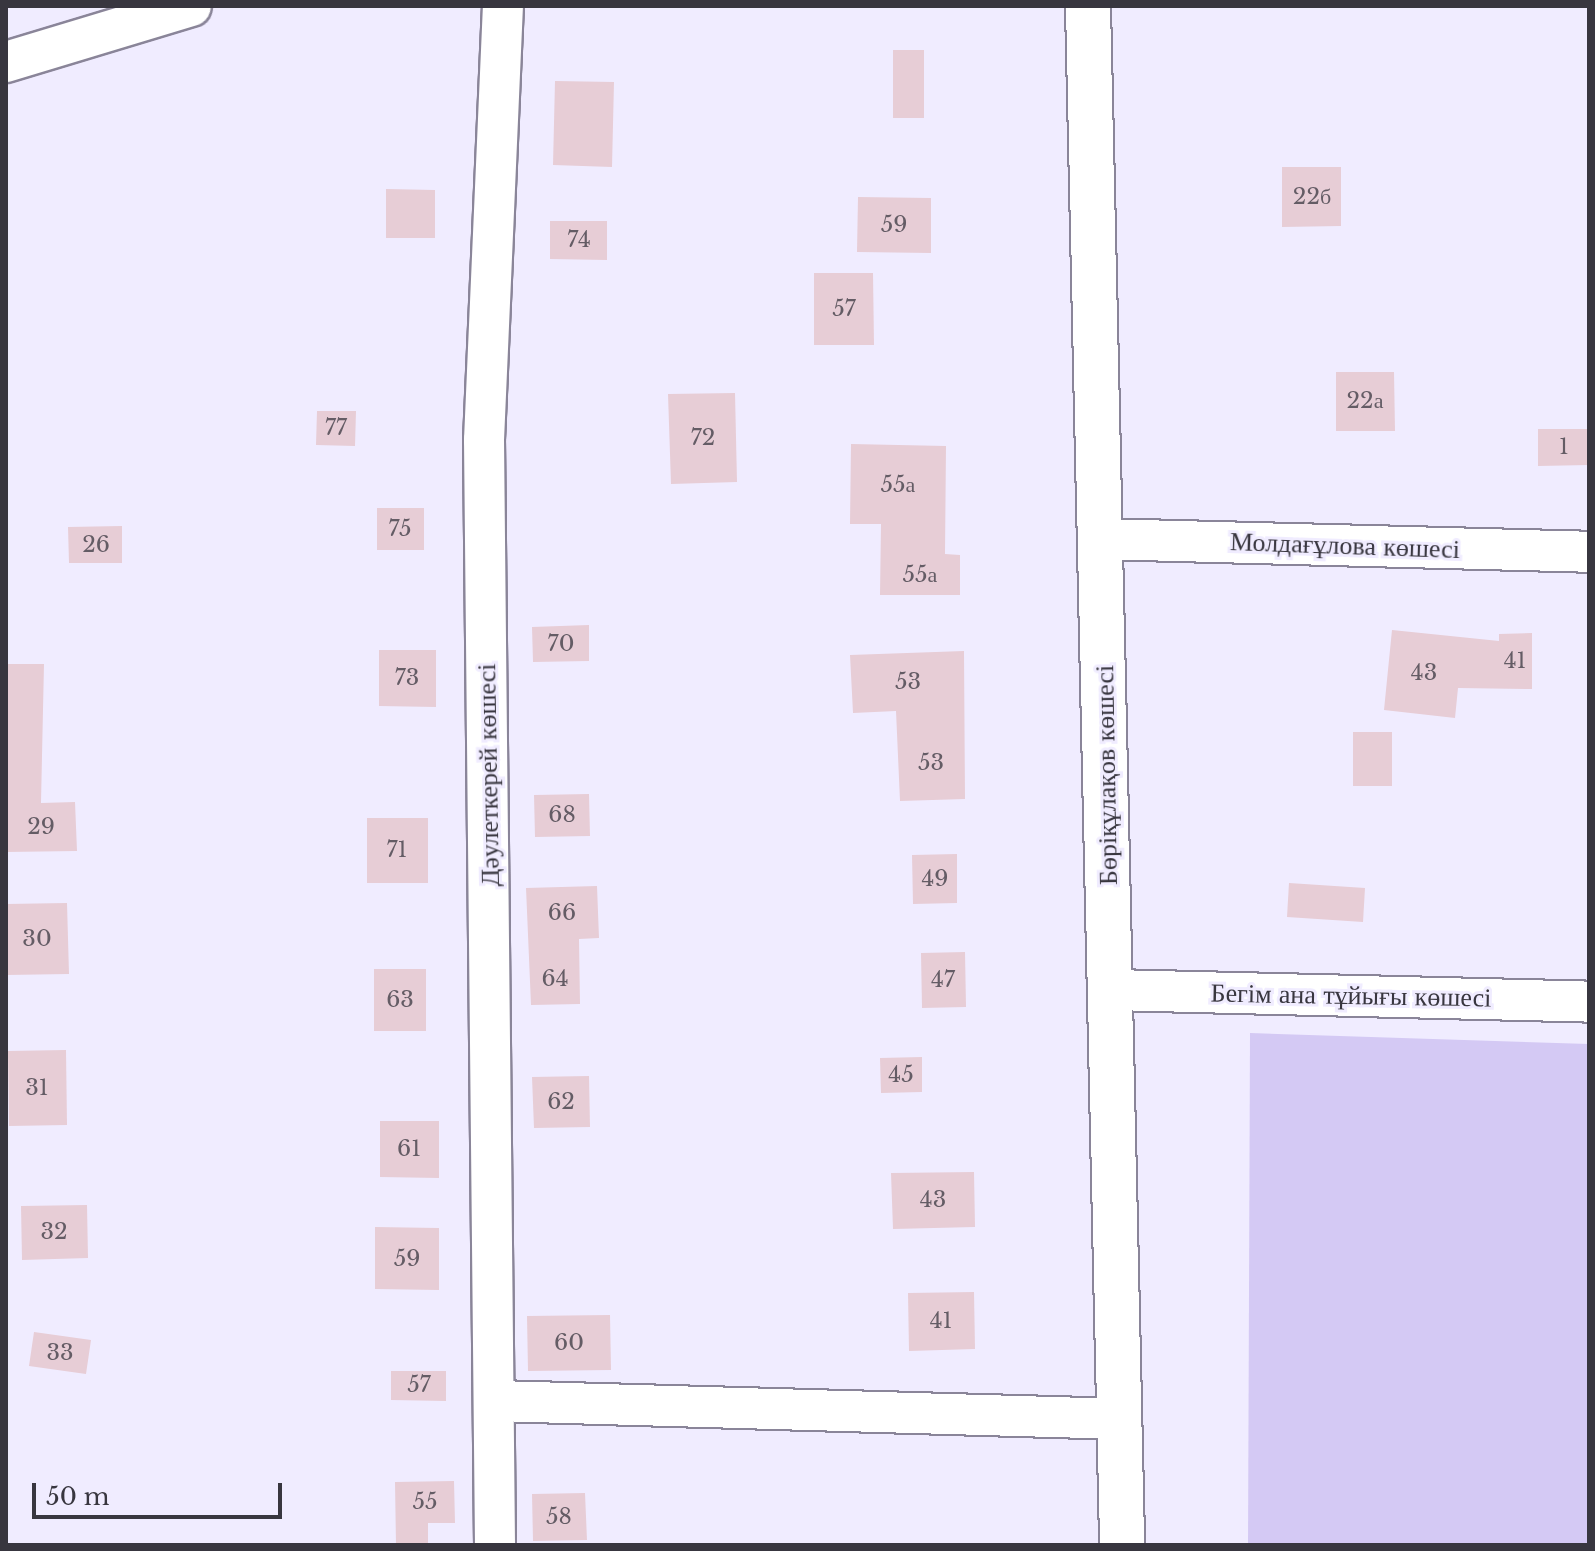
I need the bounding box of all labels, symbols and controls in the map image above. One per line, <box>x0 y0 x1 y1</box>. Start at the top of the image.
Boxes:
house number: 22б <box>1293 184 1331 210</box>
house number: 59 <box>881 212 907 238</box>
house number: 74 <box>567 227 591 253</box>
house number: 57 <box>832 296 856 322</box>
house number: 22а <box>1347 388 1383 414</box>
house number: 77 <box>325 415 347 441</box>
house number: 72 <box>691 425 715 451</box>
house number: 1 <box>1559 434 1569 460</box>
house number: 55а <box>881 472 915 498</box>
house number: 75 <box>388 516 412 542</box>
street label: Молдағұлова көшесі <box>1230 526 1460 566</box>
house number: 26 <box>82 532 110 558</box>
house number: 55а <box>903 562 937 588</box>
house number: 70 <box>548 631 574 657</box>
house number: 41 <box>1504 648 1526 674</box>
house number: 43 <box>1411 660 1437 686</box>
street label: Дәулеткерей көшесі <box>471 663 507 887</box>
house number: 73 <box>395 665 419 691</box>
street label: Бөріқұлақов көшесі <box>1089 665 1125 885</box>
house number: 53 <box>895 669 921 695</box>
house number: 53 <box>918 750 944 776</box>
house number: 68 <box>548 802 576 828</box>
house number: 29 <box>27 814 55 840</box>
house number: 71 <box>387 837 407 863</box>
house number: 49 <box>921 866 949 892</box>
house number: 66 <box>548 900 576 926</box>
house number: 30 <box>22 926 52 952</box>
house number: 64 <box>541 966 569 992</box>
house number: 47 <box>931 967 955 993</box>
street label: Бегім ана тұйығы көшесі <box>1210 978 1492 1014</box>
house number: 63 <box>386 987 414 1013</box>
house number: 45 <box>888 1062 914 1088</box>
house number: 31 <box>25 1075 49 1101</box>
house number: 62 <box>547 1089 575 1115</box>
house number: 61 <box>397 1136 421 1162</box>
house number: 43 <box>920 1187 946 1213</box>
house number: 32 <box>40 1219 68 1245</box>
house number: 59 <box>394 1246 420 1272</box>
house number: 41 <box>930 1308 952 1334</box>
house number: 60 <box>554 1330 584 1356</box>
house number: 33 <box>46 1340 74 1366</box>
house number: 57 <box>407 1372 431 1398</box>
scale bar <box>36 1467 286 1517</box>
text: 50 m <box>46 1482 109 1511</box>
house number: 55 <box>413 1489 437 1515</box>
house number: 58 <box>546 1504 572 1530</box>

